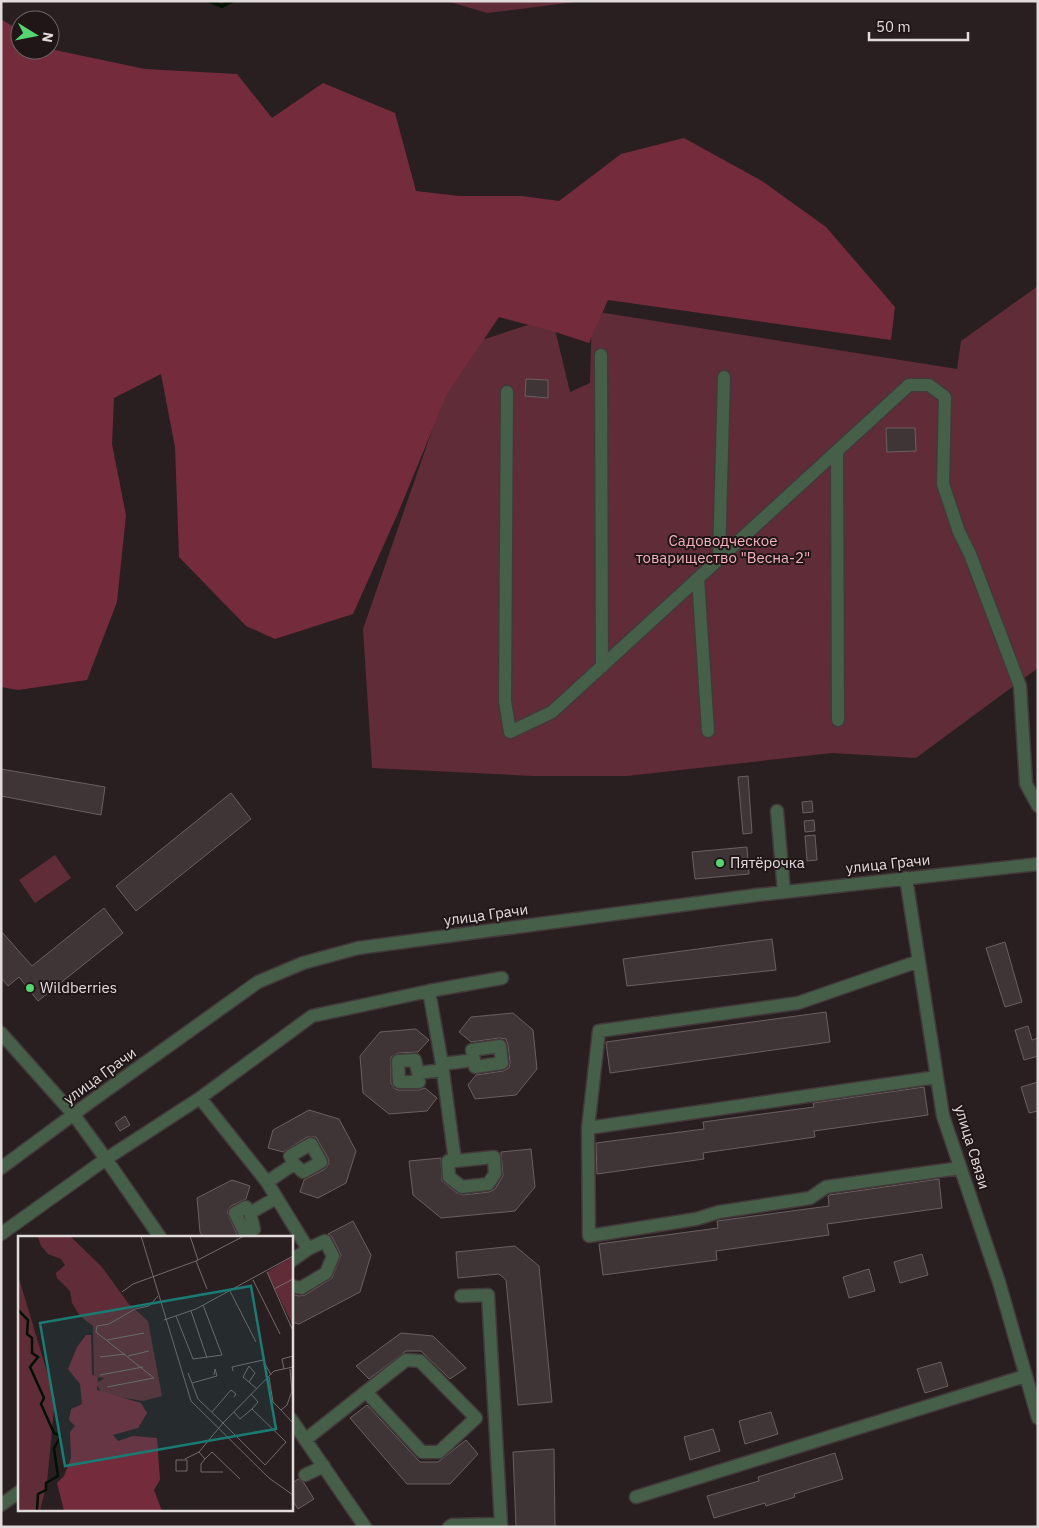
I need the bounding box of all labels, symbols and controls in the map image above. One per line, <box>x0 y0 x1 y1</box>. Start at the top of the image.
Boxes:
north arrow <box>10 10 60 60</box>
scale bar <box>869 10 968 42</box>
text: 50 m <box>876 17 911 36</box>
text: N <box>38 31 58 44</box>
park label: Садоводческое товарищество "Весна-2" <box>636 531 810 567</box>
street label: улица Грачи <box>845 850 931 877</box>
place label: Пятёрочка <box>730 853 805 872</box>
marker: Пятёрочка <box>714 857 726 869</box>
street label: улица Грачи <box>442 899 529 930</box>
place label: Wildberries <box>40 978 117 997</box>
marker: Wildberries <box>24 982 36 994</box>
street label: улица Грачи <box>60 1043 140 1108</box>
street label: улица Связи <box>951 1102 994 1191</box>
inset map <box>18 1236 292 1510</box>

